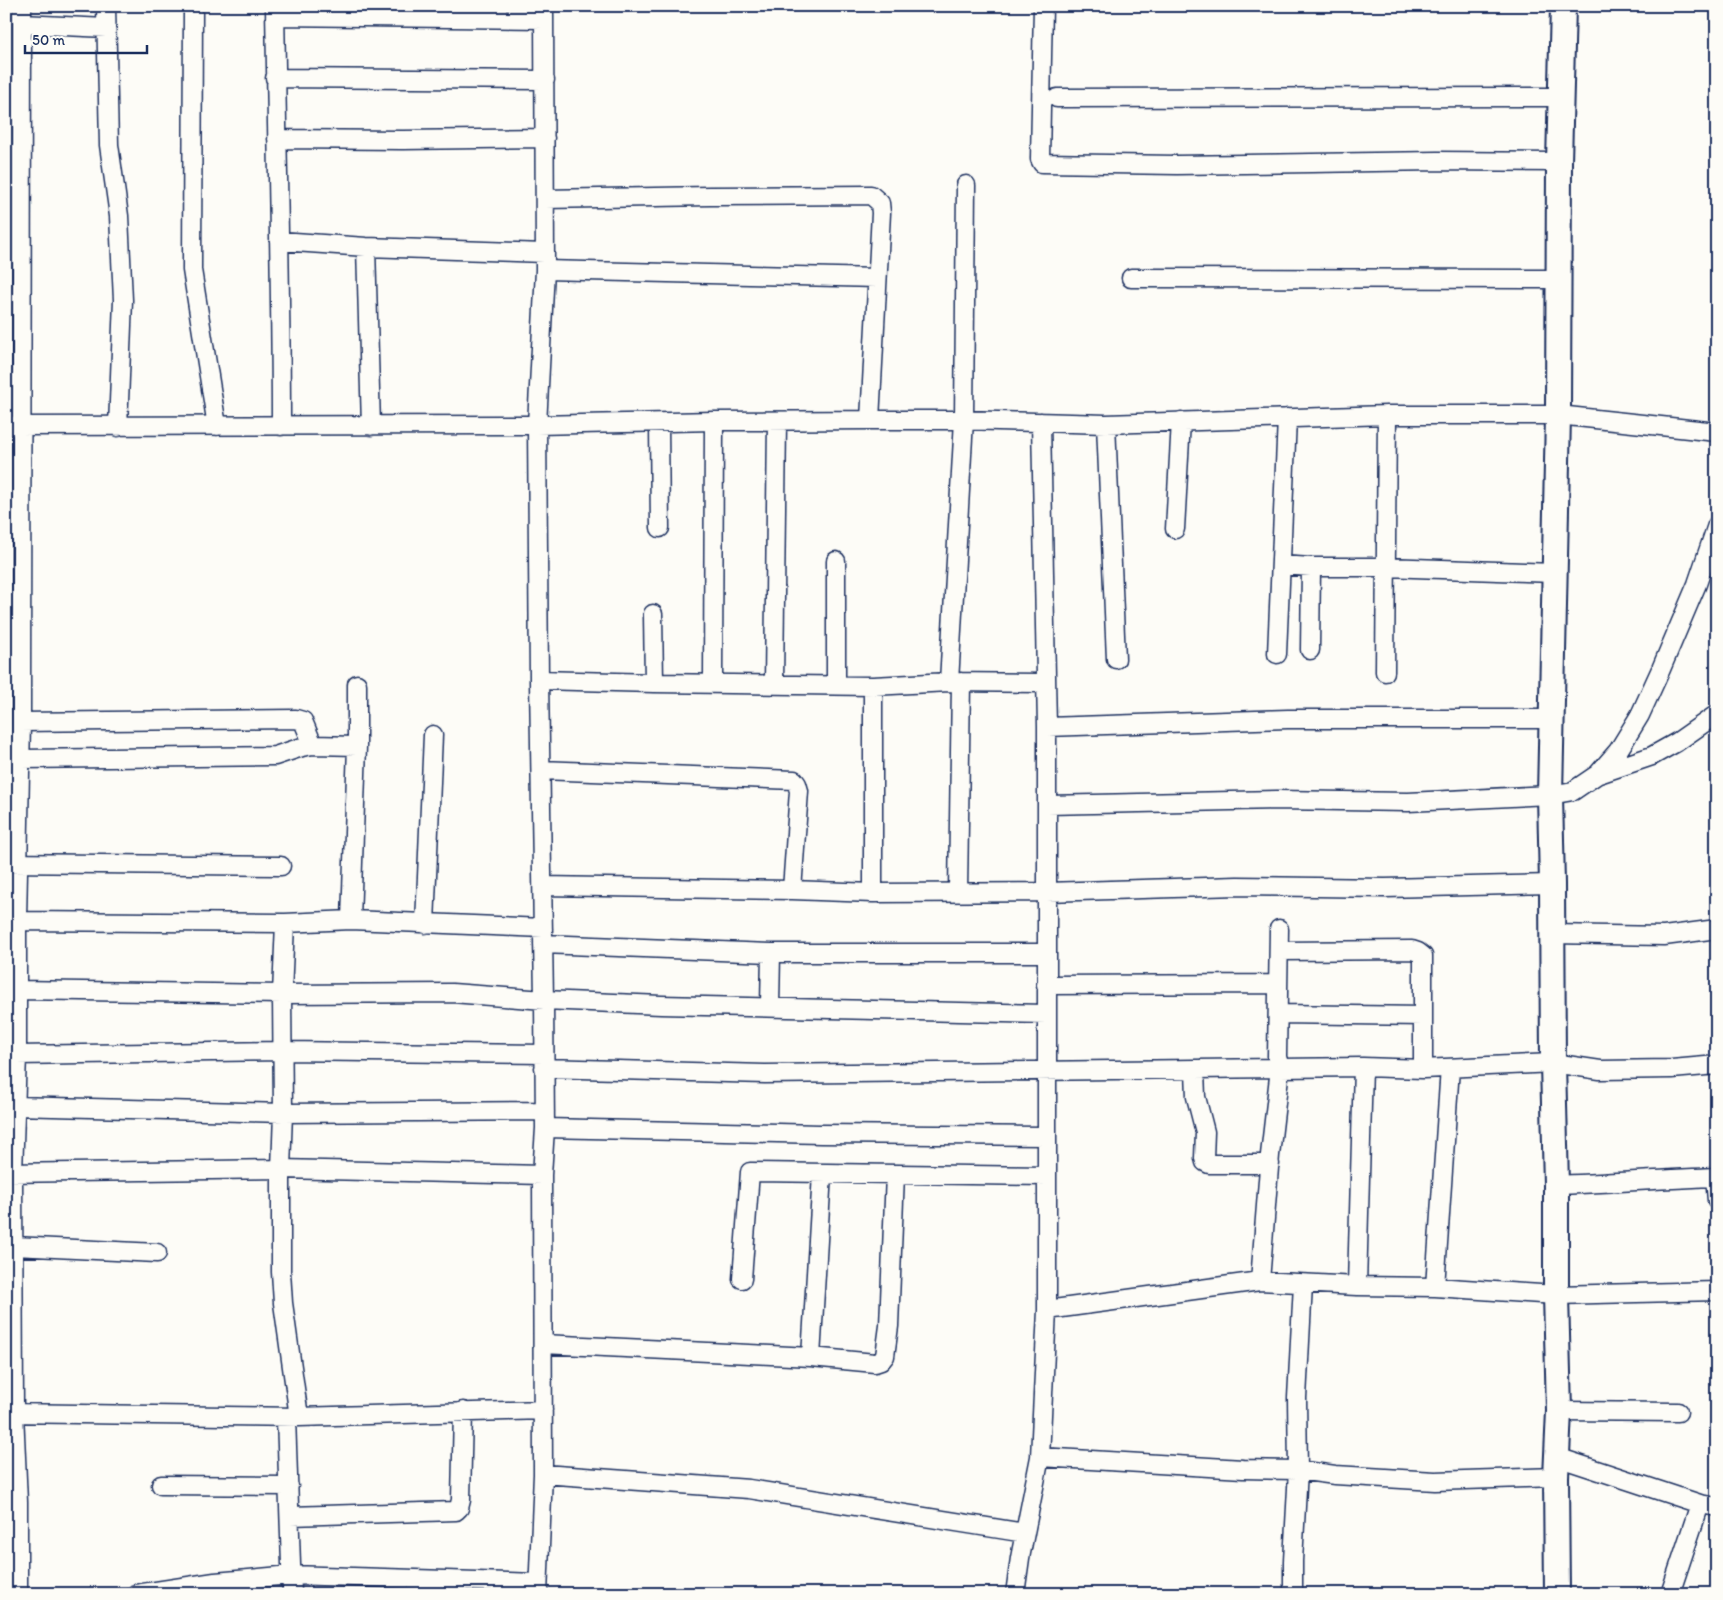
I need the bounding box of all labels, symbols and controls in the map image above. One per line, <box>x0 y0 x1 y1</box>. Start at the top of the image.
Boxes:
scale bar <box>25 22 148 54</box>
text: 50 m <box>32 31 65 49</box>

